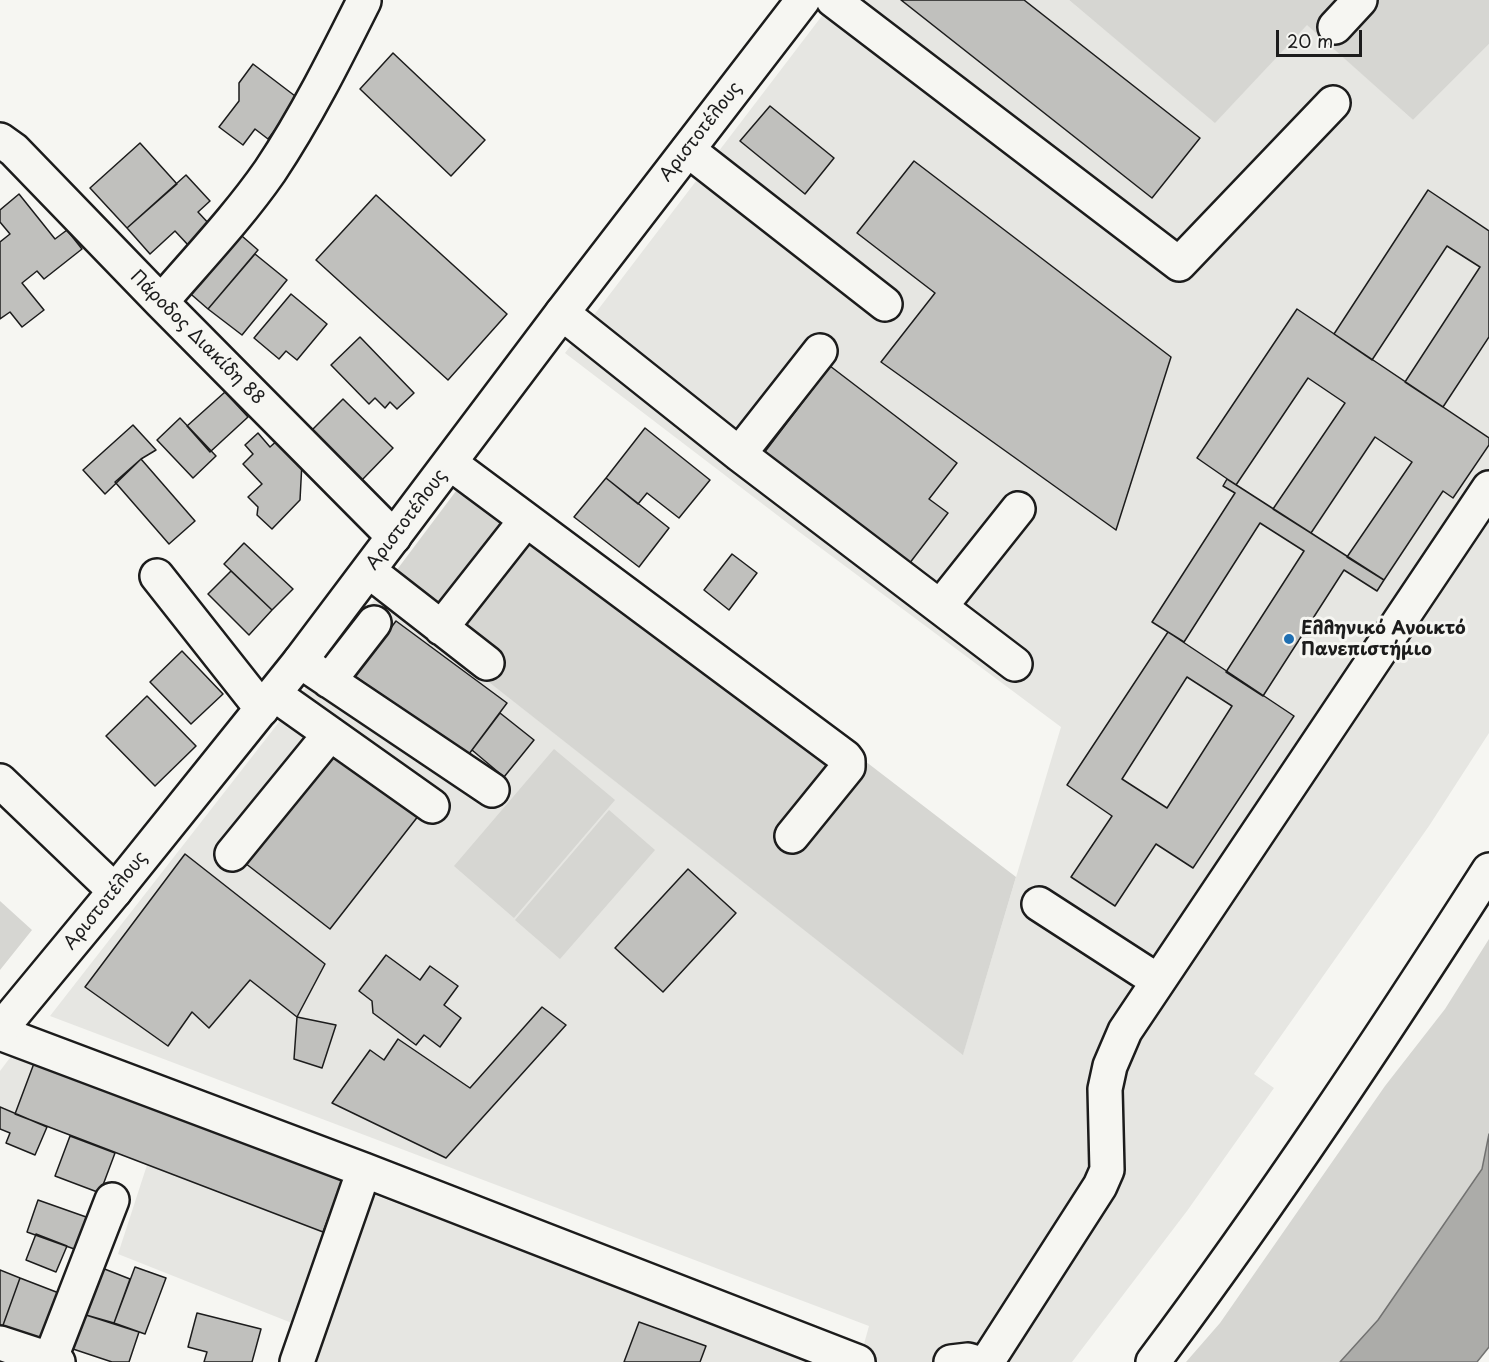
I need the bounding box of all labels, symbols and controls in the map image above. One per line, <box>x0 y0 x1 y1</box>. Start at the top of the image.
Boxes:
scale bar <box>1279 18 1364 56</box>
text: 20 m <box>1287 27 1333 54</box>
street label: Αριστοτέλους <box>655 78 747 186</box>
street label: Πάροδος Διακίδη 88 <box>125 266 269 410</box>
street label: Αριστοτέλους <box>362 466 452 574</box>
place label: Ελληνικό Ανοικτό Πανεπιστήμιο <box>1301 618 1466 660</box>
marker: Ελληνικό Ανοικτό Πανεπιστήμιο <box>1282 632 1296 646</box>
street label: Αριστοτέλους <box>60 848 152 954</box>

